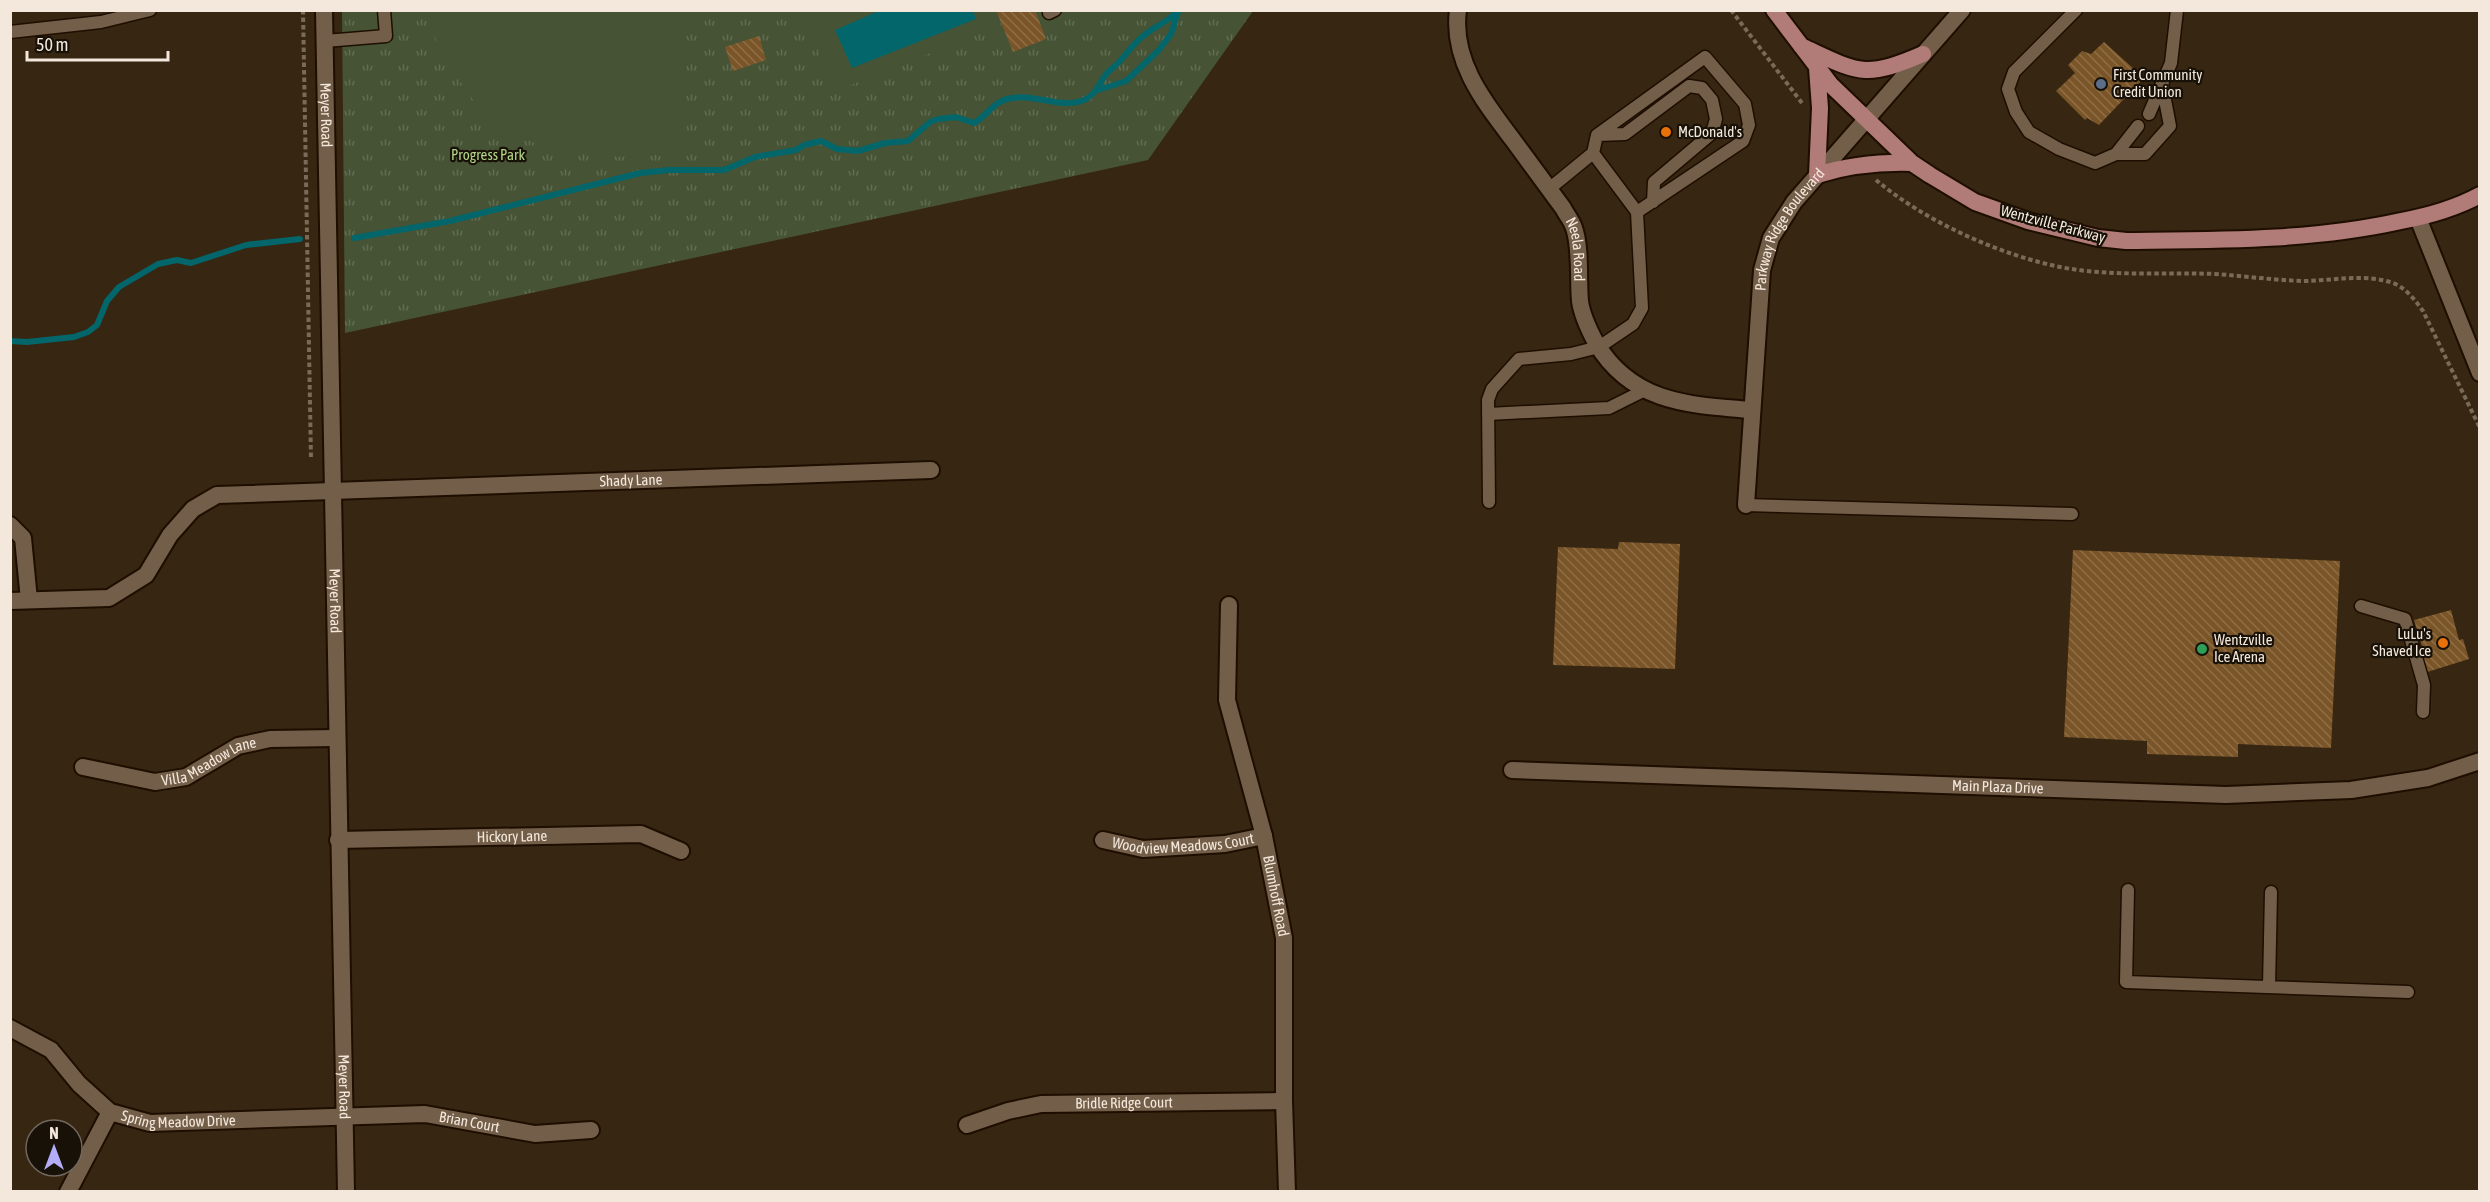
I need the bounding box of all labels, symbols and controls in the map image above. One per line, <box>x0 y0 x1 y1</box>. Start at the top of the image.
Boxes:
scale bar <box>27 24 168 62</box>
text: 50 m <box>36 34 68 55</box>
place label: First Community Credit Union <box>2113 66 2202 100</box>
marker: First Community Credit Union <box>2094 77 2108 91</box>
street label: Meyer Road <box>317 82 336 148</box>
place label: McDonald's <box>1678 123 1742 140</box>
marker: McDonald's <box>1659 125 1673 139</box>
park label: Progress Park <box>451 146 525 163</box>
street label: Parkway Ridge Boulevard <box>1752 165 1828 291</box>
street label: Wentzville Parkway <box>1999 201 2107 246</box>
street label: Neela Road <box>1563 214 1588 281</box>
street label: Shady Lane <box>599 470 663 490</box>
street label: Meyer Road <box>326 568 345 633</box>
place label: LuLu's Shaved Ice <box>2372 625 2431 659</box>
place label: Wentzville Ice Arena <box>2214 631 2273 665</box>
marker: LuLu's Shaved Ice <box>2436 636 2450 650</box>
marker: Wentzville Ice Arena <box>2195 642 2209 656</box>
street label: Villa Meadow Lane <box>160 733 258 789</box>
street label: Main Plaza Drive <box>1952 776 2044 797</box>
street label: Hickory Lane <box>476 827 548 845</box>
street label: Woodview Meadows Court <box>1111 829 1255 857</box>
street label: Blumhoff Road <box>1260 854 1293 938</box>
street label: Meyer Road <box>335 1054 354 1119</box>
street label: Bridle Ridge Court <box>1075 1093 1173 1112</box>
street label: Spring Meadow Drive <box>120 1107 236 1131</box>
street label: Brian Court <box>438 1108 501 1135</box>
north arrow <box>24 1118 84 1178</box>
text: N <box>49 1124 59 1142</box>

